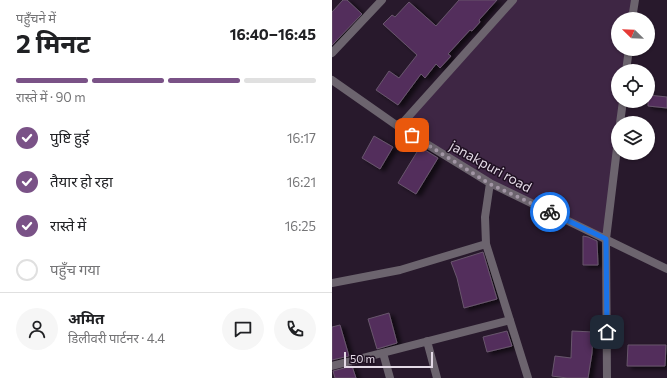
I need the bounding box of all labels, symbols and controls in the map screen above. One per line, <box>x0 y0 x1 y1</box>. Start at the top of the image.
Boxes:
text: पहुँचने में <box>16 10 56 26</box>
north arrow <box>611 12 655 56</box>
map controls <box>611 12 655 160</box>
text: 16:40–16:45 <box>230 25 316 43</box>
text: 2 मिनट <box>16 27 90 58</box>
button: locate <box>611 64 655 108</box>
text: रास्ते में · 90 m <box>16 89 86 105</box>
button: layers <box>611 116 655 160</box>
pin <box>395 118 429 152</box>
icon: bag <box>401 124 423 146</box>
icon: check <box>16 127 38 149</box>
text: पुष्टि हुई <box>50 128 89 146</box>
text: 16:17 <box>287 130 316 146</box>
street label: janakpuri road <box>447 137 535 195</box>
icon: check <box>16 171 38 193</box>
text: तैयार हो रहा <box>50 172 113 190</box>
text: 16:21 <box>287 174 316 190</box>
courier <box>530 192 570 232</box>
icon: bike <box>539 201 561 223</box>
icon: check <box>16 215 38 237</box>
text: रास्ते में <box>50 216 86 234</box>
text: 16:25 <box>285 218 316 234</box>
text: पहुँच गया <box>50 260 100 278</box>
button: person <box>16 308 58 350</box>
button: chat <box>222 308 264 350</box>
button: phone <box>274 308 316 350</box>
text: अमित <box>68 309 104 327</box>
pin <box>590 315 624 349</box>
icon: home <box>596 321 618 343</box>
text: डिलीवरी पार्टनर · 4.4 <box>68 330 165 346</box>
scale bar <box>344 350 433 369</box>
text: 50 m <box>350 352 375 365</box>

